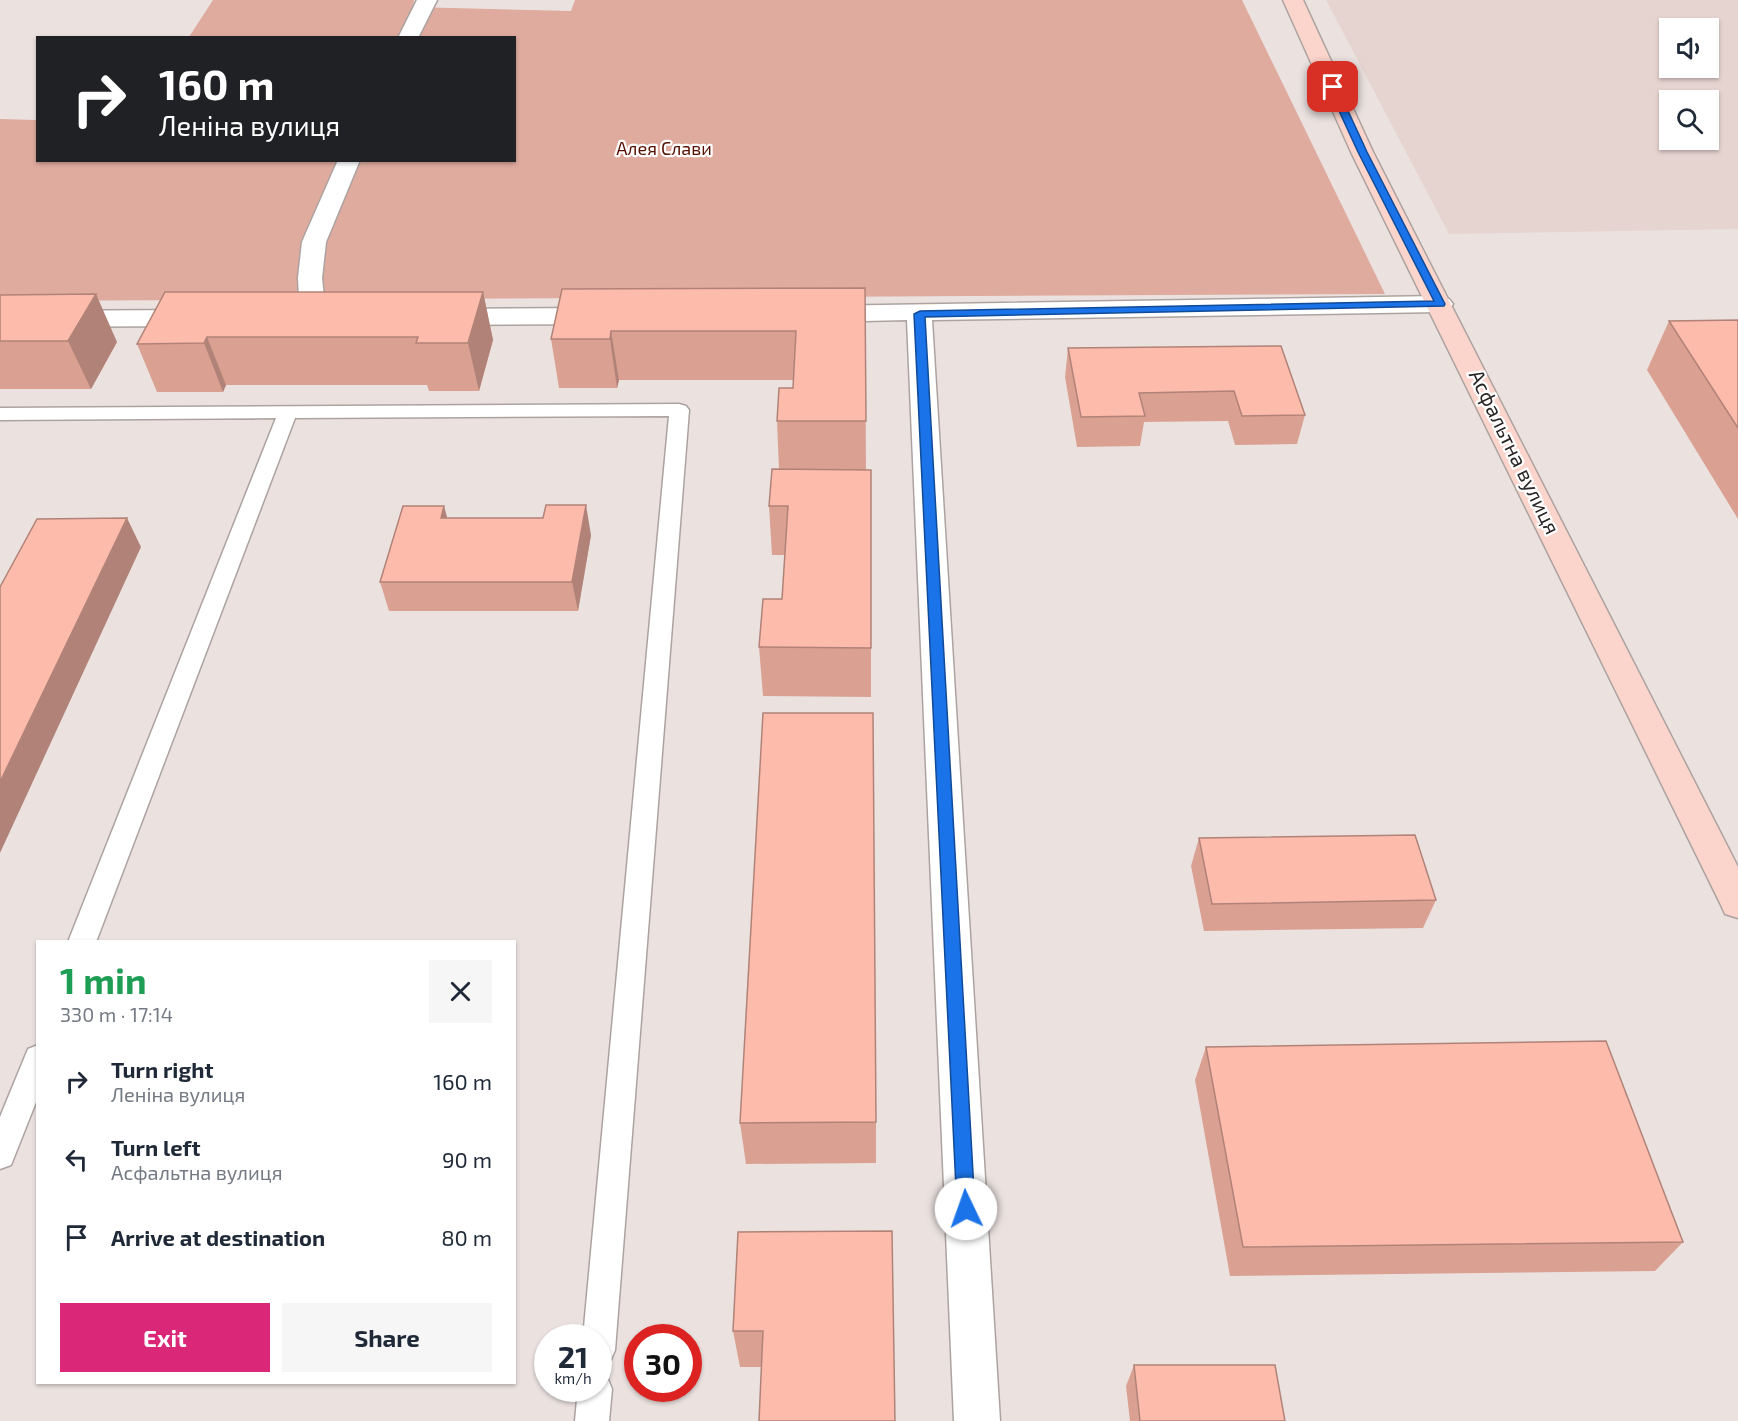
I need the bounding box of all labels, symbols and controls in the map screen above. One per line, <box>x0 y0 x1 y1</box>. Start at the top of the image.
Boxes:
map controls <box>1659 18 1719 150</box>
button: sound <box>1659 18 1719 78</box>
text: 160 m <box>159 58 275 108</box>
icon: right <box>60 60 138 138</box>
pin <box>1307 61 1358 112</box>
icon: arrive <box>1316 70 1349 103</box>
button: search <box>1659 90 1719 150</box>
text: Леніна вулиця <box>159 109 340 141</box>
park label: Алея Слави <box>616 137 712 159</box>
street label: Асфальтна вулиця <box>1464 365 1566 538</box>
text: 1 min <box>60 958 147 1001</box>
button: close <box>429 960 492 1023</box>
text: 330 m · 17:14 <box>60 1002 173 1026</box>
text: Turn right <box>111 1056 213 1082</box>
icon: right <box>60 1065 93 1098</box>
text: 160 m <box>433 1068 492 1094</box>
text: Леніна вулиця <box>111 1082 245 1106</box>
text: Turn left <box>111 1134 200 1160</box>
icon: left <box>60 1143 93 1176</box>
text: 90 m <box>442 1146 492 1172</box>
text: Асфальтна вулиця <box>111 1160 283 1184</box>
position arrow <box>934 1177 998 1241</box>
icon: arrive <box>60 1221 93 1254</box>
text: Arrive at destination <box>111 1224 325 1250</box>
text: 80 m <box>441 1224 492 1250</box>
button: Exit <box>60 1303 270 1372</box>
button: Share <box>282 1303 492 1372</box>
speed limit sign: 30 <box>624 1324 702 1402</box>
text: 21 <box>558 1338 588 1374</box>
text: km/h <box>554 1369 592 1387</box>

